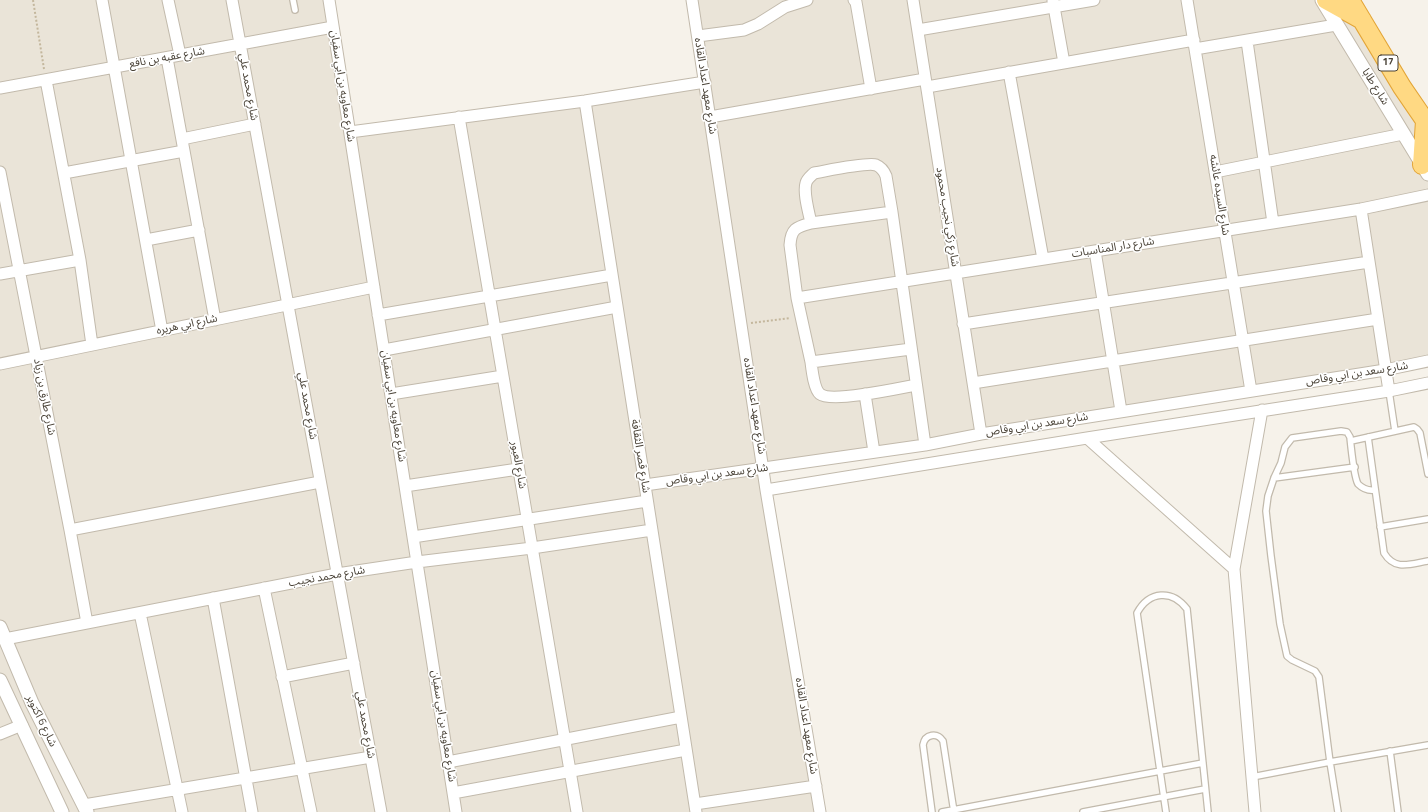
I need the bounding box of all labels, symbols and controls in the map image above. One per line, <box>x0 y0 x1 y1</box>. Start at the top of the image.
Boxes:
street label: شارع معاويه بن ابي سفيان <box>327 29 357 143</box>
street label: شارع معهد اعداد القاده <box>691 37 719 135</box>
street label: شارع عقبه بن نافع <box>128 45 206 71</box>
street label: شارع محمد علي <box>236 52 260 122</box>
road number: 17 <box>1378 55 1398 71</box>
street label: شارع طابا <box>1359 66 1391 108</box>
street label: شارع السيده عائشه <box>1206 154 1232 236</box>
street label: شارع زكي نجيب محمود <box>933 166 961 268</box>
street label: شارع دار المناسبات <box>1071 235 1155 261</box>
street label: شارع ابي هريره <box>155 312 219 338</box>
street label: شارع معاويه بن ابي سفيان <box>378 349 408 463</box>
street label: شارع طارق بن زياد <box>30 357 58 437</box>
street label: شارع معهد اعداد القاده <box>740 357 768 455</box>
street label: شارع سعد بن ابي وقاص <box>1305 359 1409 389</box>
street label: شارع محمد علي <box>295 371 319 441</box>
street label: شارع سعد بن ابي وقاص <box>985 410 1089 440</box>
street label: شارع قصر الثقافة <box>628 418 652 494</box>
street label: شارع العبور <box>507 440 529 490</box>
street label: شارع سعد بن ابي وقاص <box>665 461 769 489</box>
street label: شارع محمد نجيب <box>288 564 366 590</box>
street label: شارع معاويه بن ابي سفيان <box>428 669 458 783</box>
street label: شارع معهد اعداد القاده <box>792 677 820 775</box>
street label: شارع محمد علي <box>353 690 377 760</box>
street label: شارع 6 اكتوبر <box>23 693 59 749</box>

